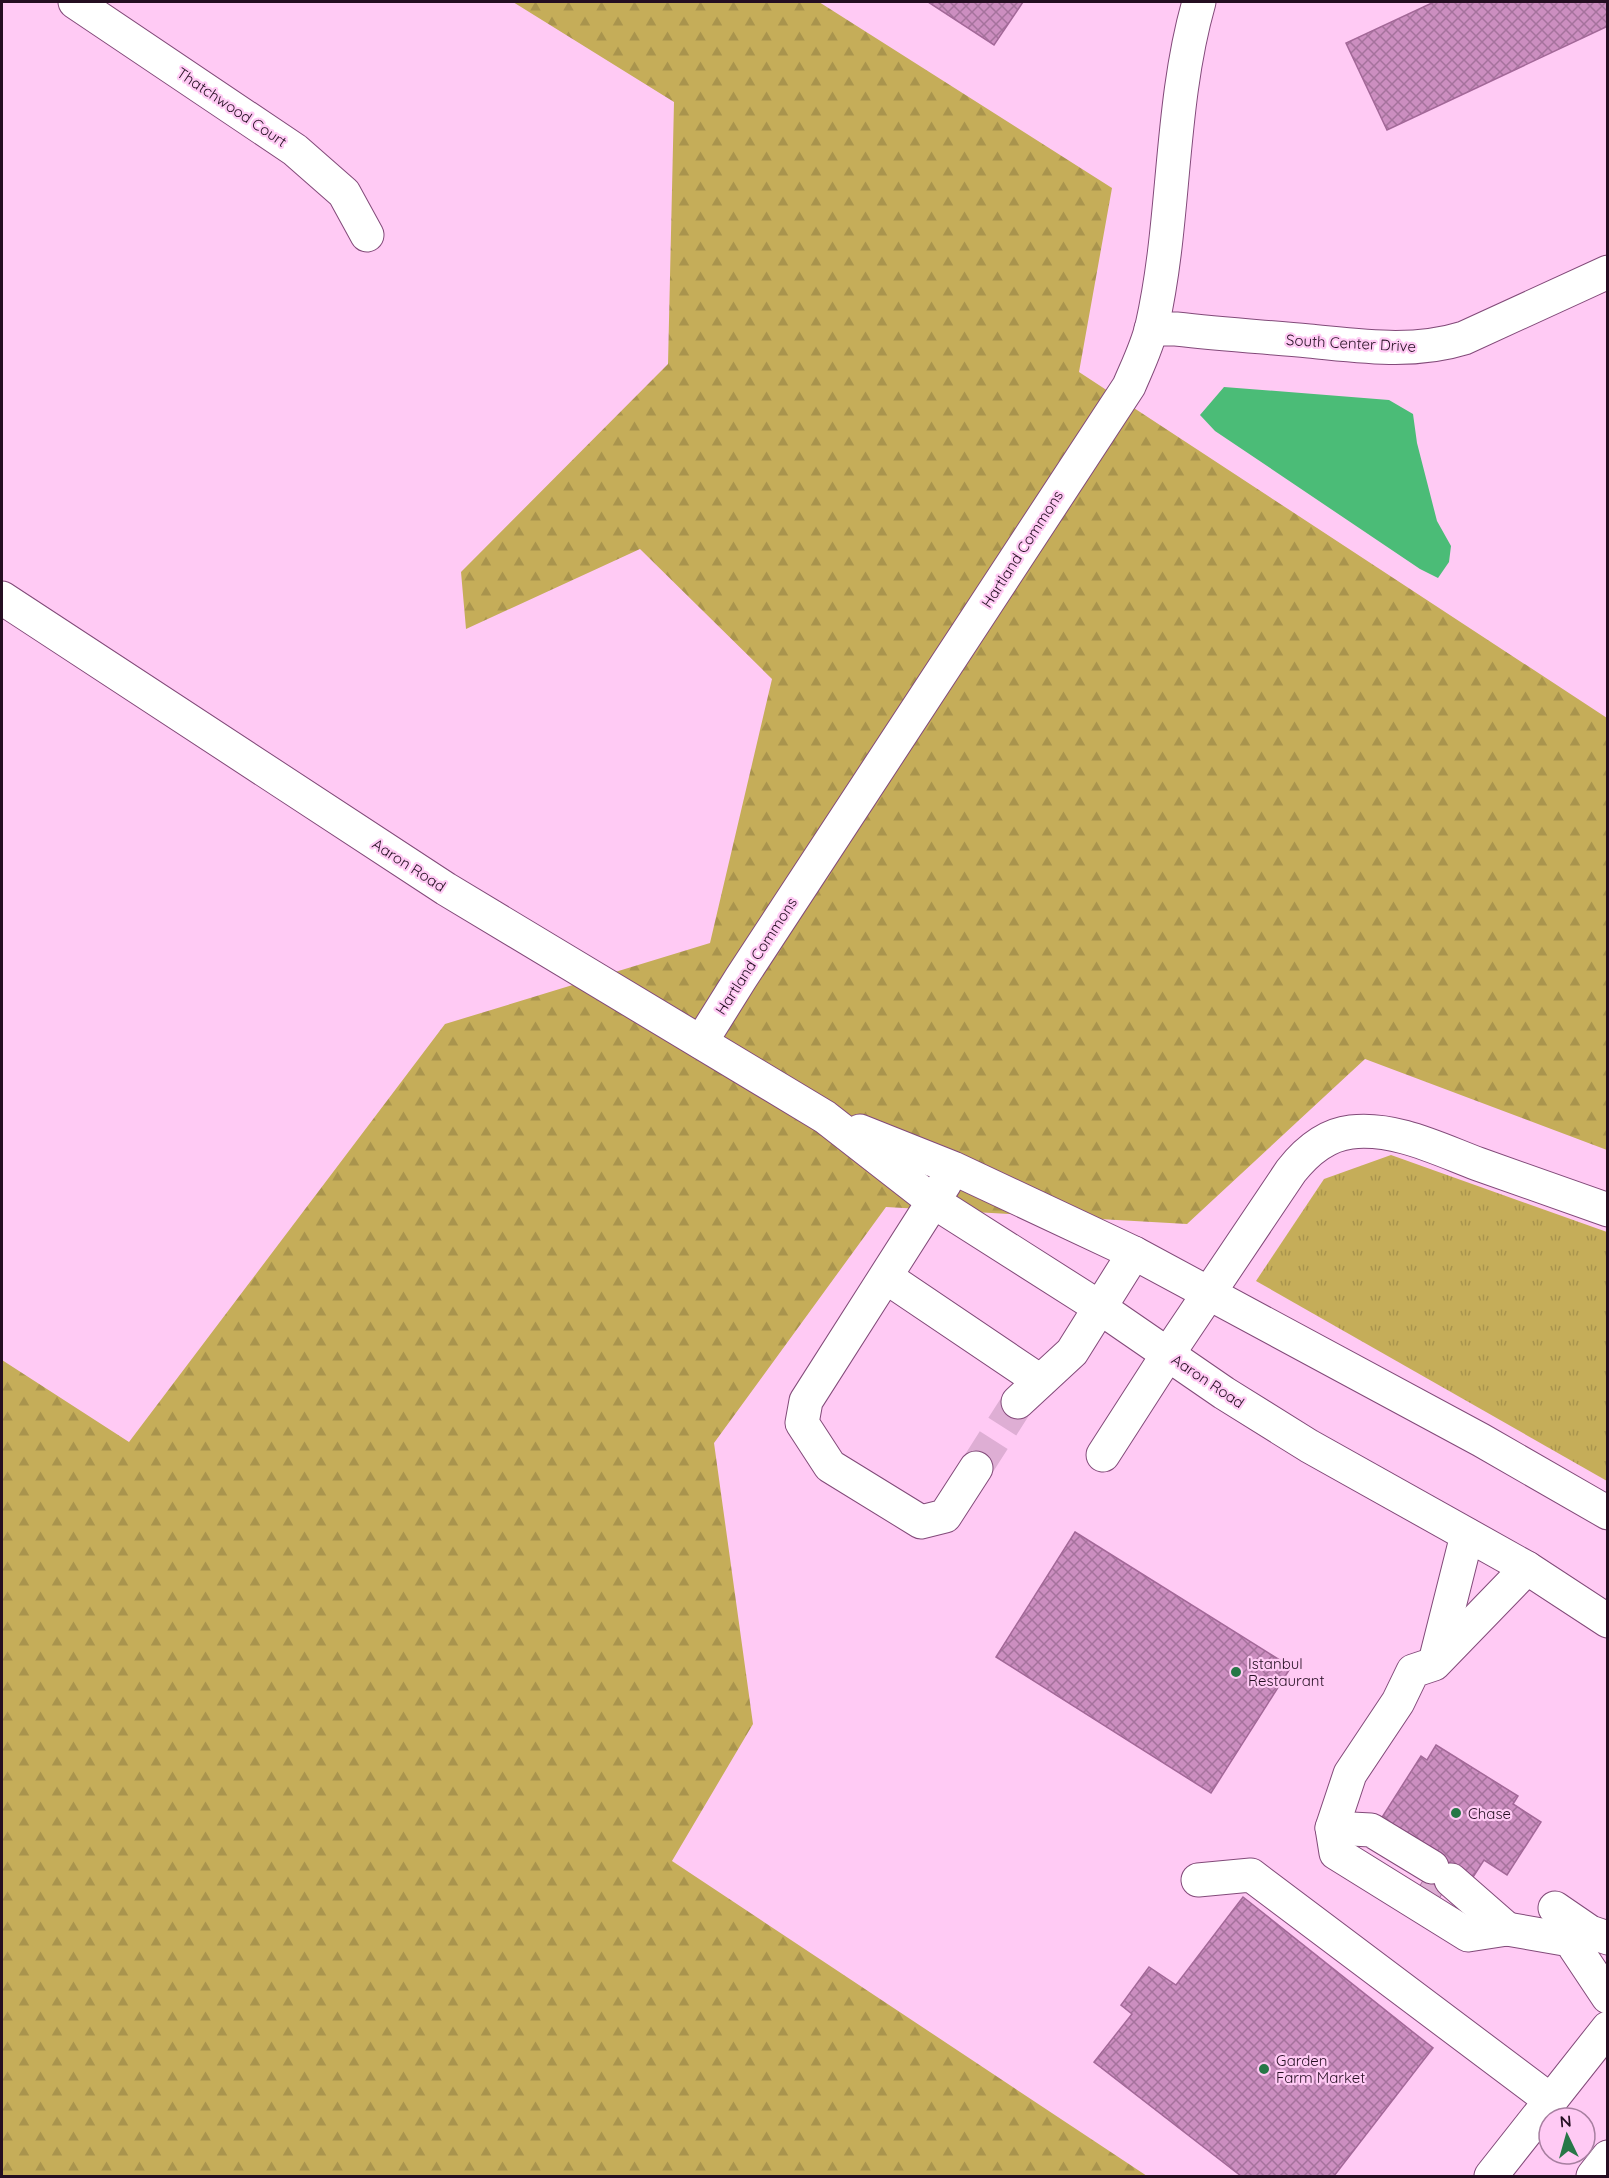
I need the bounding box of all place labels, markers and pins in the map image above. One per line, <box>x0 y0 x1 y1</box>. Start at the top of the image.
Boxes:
place label: Istanbul Restaurant <box>1248 1654 1325 1690</box>
marker: Istanbul Restaurant <box>1229 1665 1243 1679</box>
place label: Chase <box>1468 1804 1511 1823</box>
marker: Chase <box>1449 1806 1463 1820</box>
place label: Garden Farm Market <box>1276 2051 1365 2087</box>
marker: Garden Farm Market <box>1257 2062 1271 2076</box>

